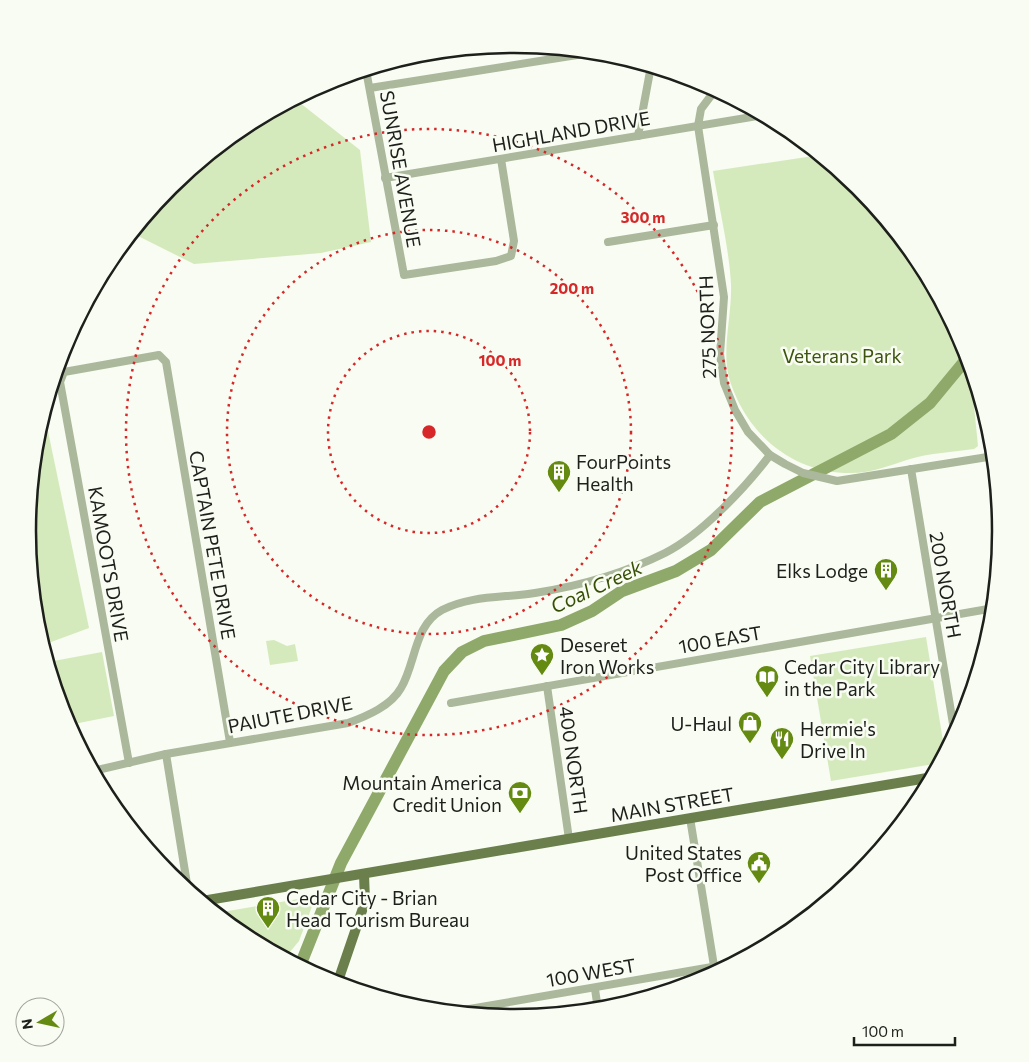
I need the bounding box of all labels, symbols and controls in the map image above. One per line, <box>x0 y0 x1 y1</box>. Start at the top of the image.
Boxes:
street label: SUNRISE AVENUE <box>376 89 426 249</box>
street label: HIGHLAND DRIVE <box>490 106 652 156</box>
text: 300 m <box>621 208 665 226</box>
street label: 275 NORTH <box>694 275 720 379</box>
text: 200 m <box>550 279 594 297</box>
park label: Veterans Park <box>782 344 902 367</box>
text: 100 m <box>479 351 521 369</box>
centre of rings <box>420 423 438 441</box>
street label: CAPTAIN PETE DRIVE <box>185 449 241 641</box>
place label: FourPoints Health <box>576 450 671 495</box>
building icon: FourPoints Health <box>546 459 572 493</box>
street label: KAMOOTS DRIVE <box>84 484 134 644</box>
street label: 200 NORTH <box>925 530 967 640</box>
water label: Coal Creek <box>546 554 647 618</box>
building icon: Elks Lodge <box>873 557 899 591</box>
place label: Elks Lodge <box>776 559 868 582</box>
street label: 100 EAST <box>677 620 763 658</box>
place label: Deseret Iron Works <box>560 633 654 678</box>
place icon: Deseret Iron Works <box>529 642 555 676</box>
place label: Cedar City Library in the Park <box>784 655 940 700</box>
library icon: Cedar City Library in the Park <box>754 664 780 698</box>
street label: PAIUTE DRIVE <box>226 691 354 737</box>
street label: 400 NORTH <box>555 705 593 815</box>
shop icon: U-Haul <box>737 710 763 744</box>
place label: U-Haul <box>670 712 732 735</box>
place label: Hermie's Drive In <box>800 717 876 762</box>
restaurant icon: Hermie's Drive In <box>769 726 795 760</box>
place label: Mountain America Credit Union <box>342 771 502 816</box>
bank icon: Mountain America Credit Union <box>507 780 533 814</box>
street label: MAIN STREET <box>608 782 736 826</box>
place label: United States Post Office <box>625 841 742 886</box>
public building icon: United States Post Office <box>746 850 772 884</box>
place label: Cedar City - Brian Head Tourism Bureau <box>286 886 470 931</box>
building icon: Cedar City - Brian Head Tourism Bureau <box>255 895 281 929</box>
street label: 100 WEST <box>545 953 637 991</box>
north arrow <box>15 997 65 1047</box>
scale bar <box>854 1014 955 1046</box>
text: N <box>17 1018 36 1031</box>
text: 100 m <box>862 1022 904 1040</box>

